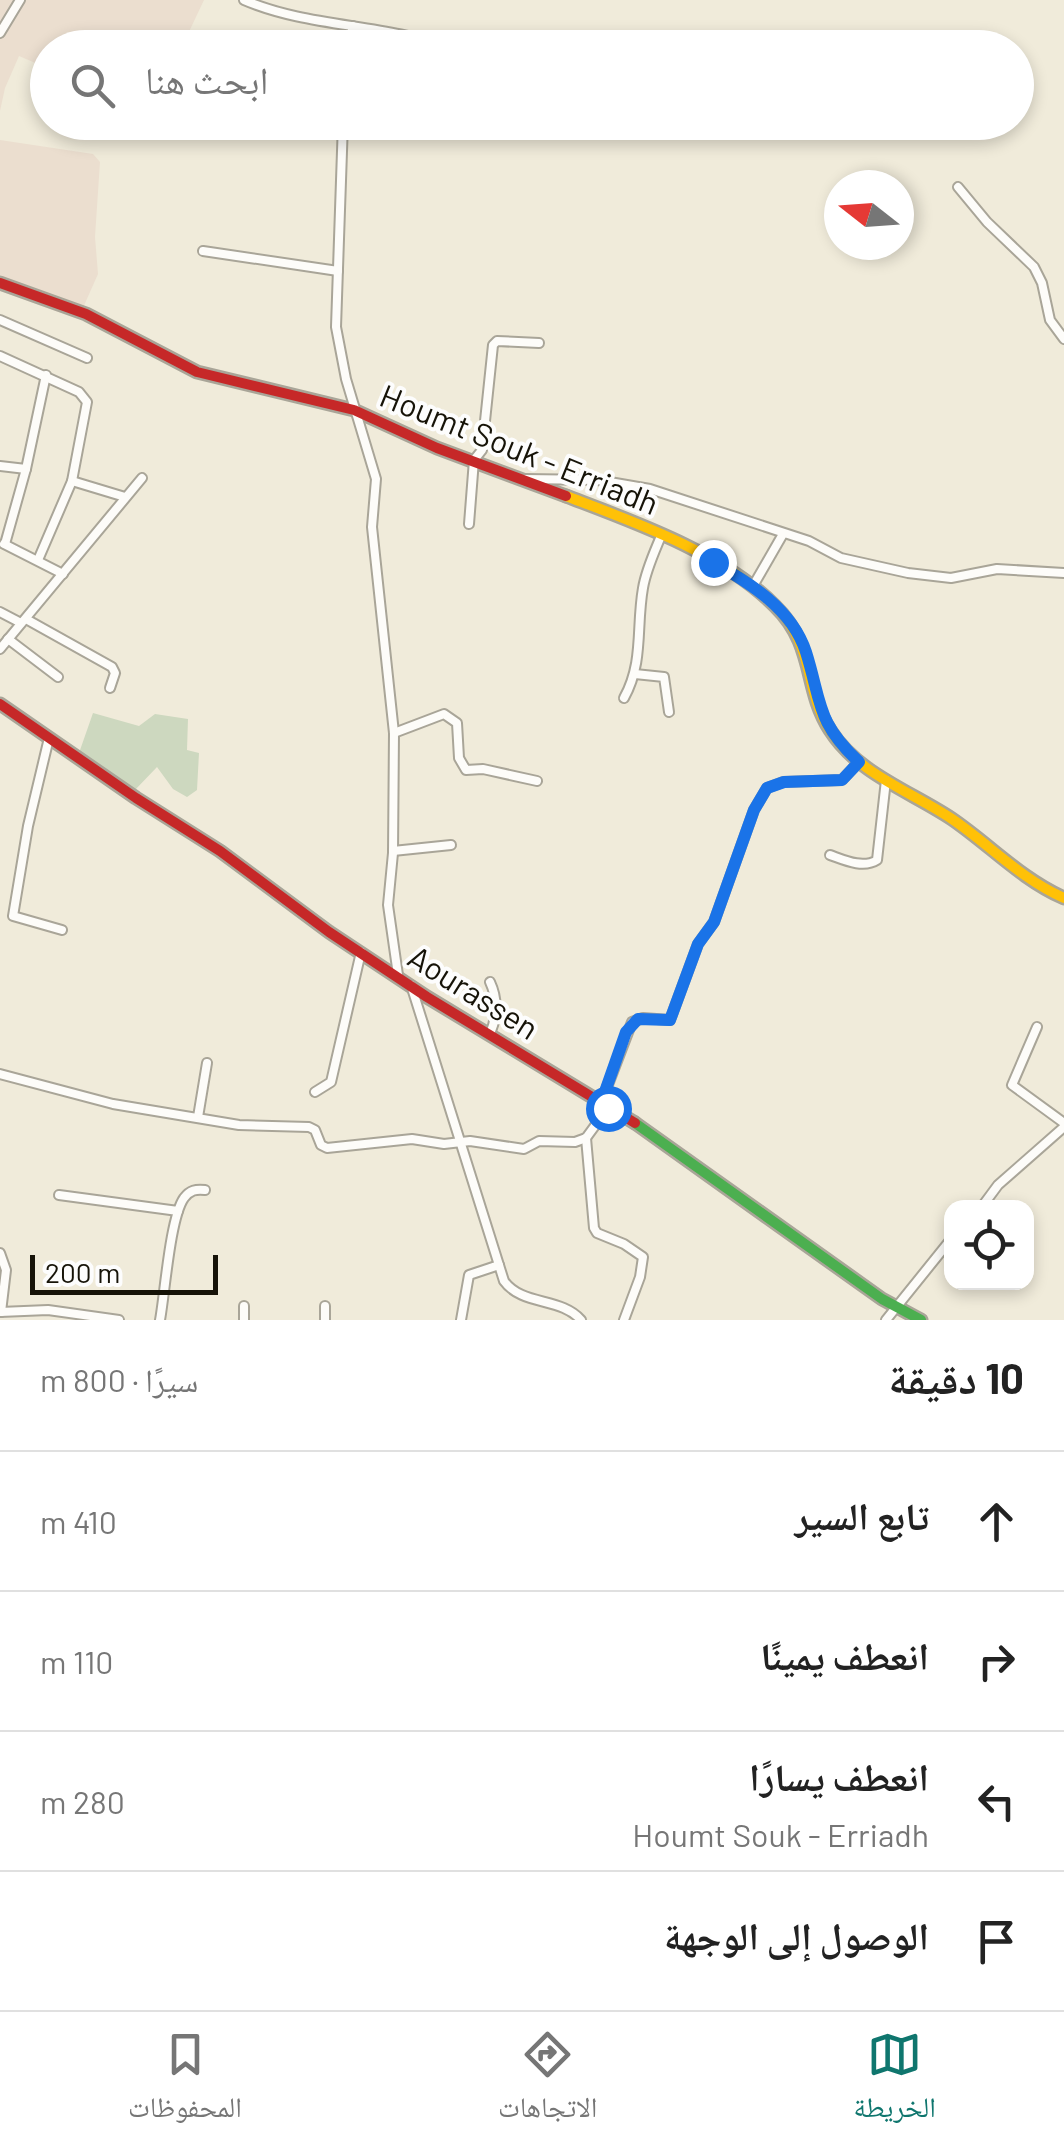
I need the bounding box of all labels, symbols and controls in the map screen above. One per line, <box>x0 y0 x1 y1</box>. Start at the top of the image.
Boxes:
search box <box>30 30 1034 140</box>
text: ابحث هنا <box>145 56 268 102</box>
icon: search <box>65 58 120 113</box>
north arrow <box>824 170 914 260</box>
street label: Houmt Souk - Erriadh <box>375 375 664 521</box>
route end <box>691 540 737 586</box>
street label: Aourassen <box>402 936 546 1046</box>
route start <box>586 1086 632 1132</box>
map controls <box>944 1200 1034 1290</box>
button: locate <box>944 1200 1034 1290</box>
scale bar <box>30 1250 218 1294</box>
text: 200 m <box>45 1255 120 1289</box>
text: 10 دقيقة <box>889 1352 1024 1402</box>
text: سيرًا · 800 m <box>40 1360 198 1398</box>
text: تابع السير <box>795 1492 929 1538</box>
icon: ahead <box>969 1494 1024 1549</box>
text: 410 m <box>40 1502 117 1540</box>
text: انعطف يمينًا <box>760 1632 929 1678</box>
icon: right <box>969 1634 1024 1689</box>
text: 110 m <box>40 1642 113 1680</box>
text: انعطف يسارًا <box>749 1753 929 1799</box>
icon: left <box>969 1774 1024 1829</box>
text: 280 m <box>40 1782 125 1820</box>
text: Houmt Souk - Erriadh <box>632 1815 929 1853</box>
text: الوصول إلى الوجهة <box>664 1912 929 1958</box>
icon: arrive <box>969 1914 1024 1969</box>
tab: المحفوظات <box>128 2027 242 2135</box>
tab: الاتجاهات <box>498 2027 597 2135</box>
tab: الخريطة <box>854 2027 936 2135</box>

